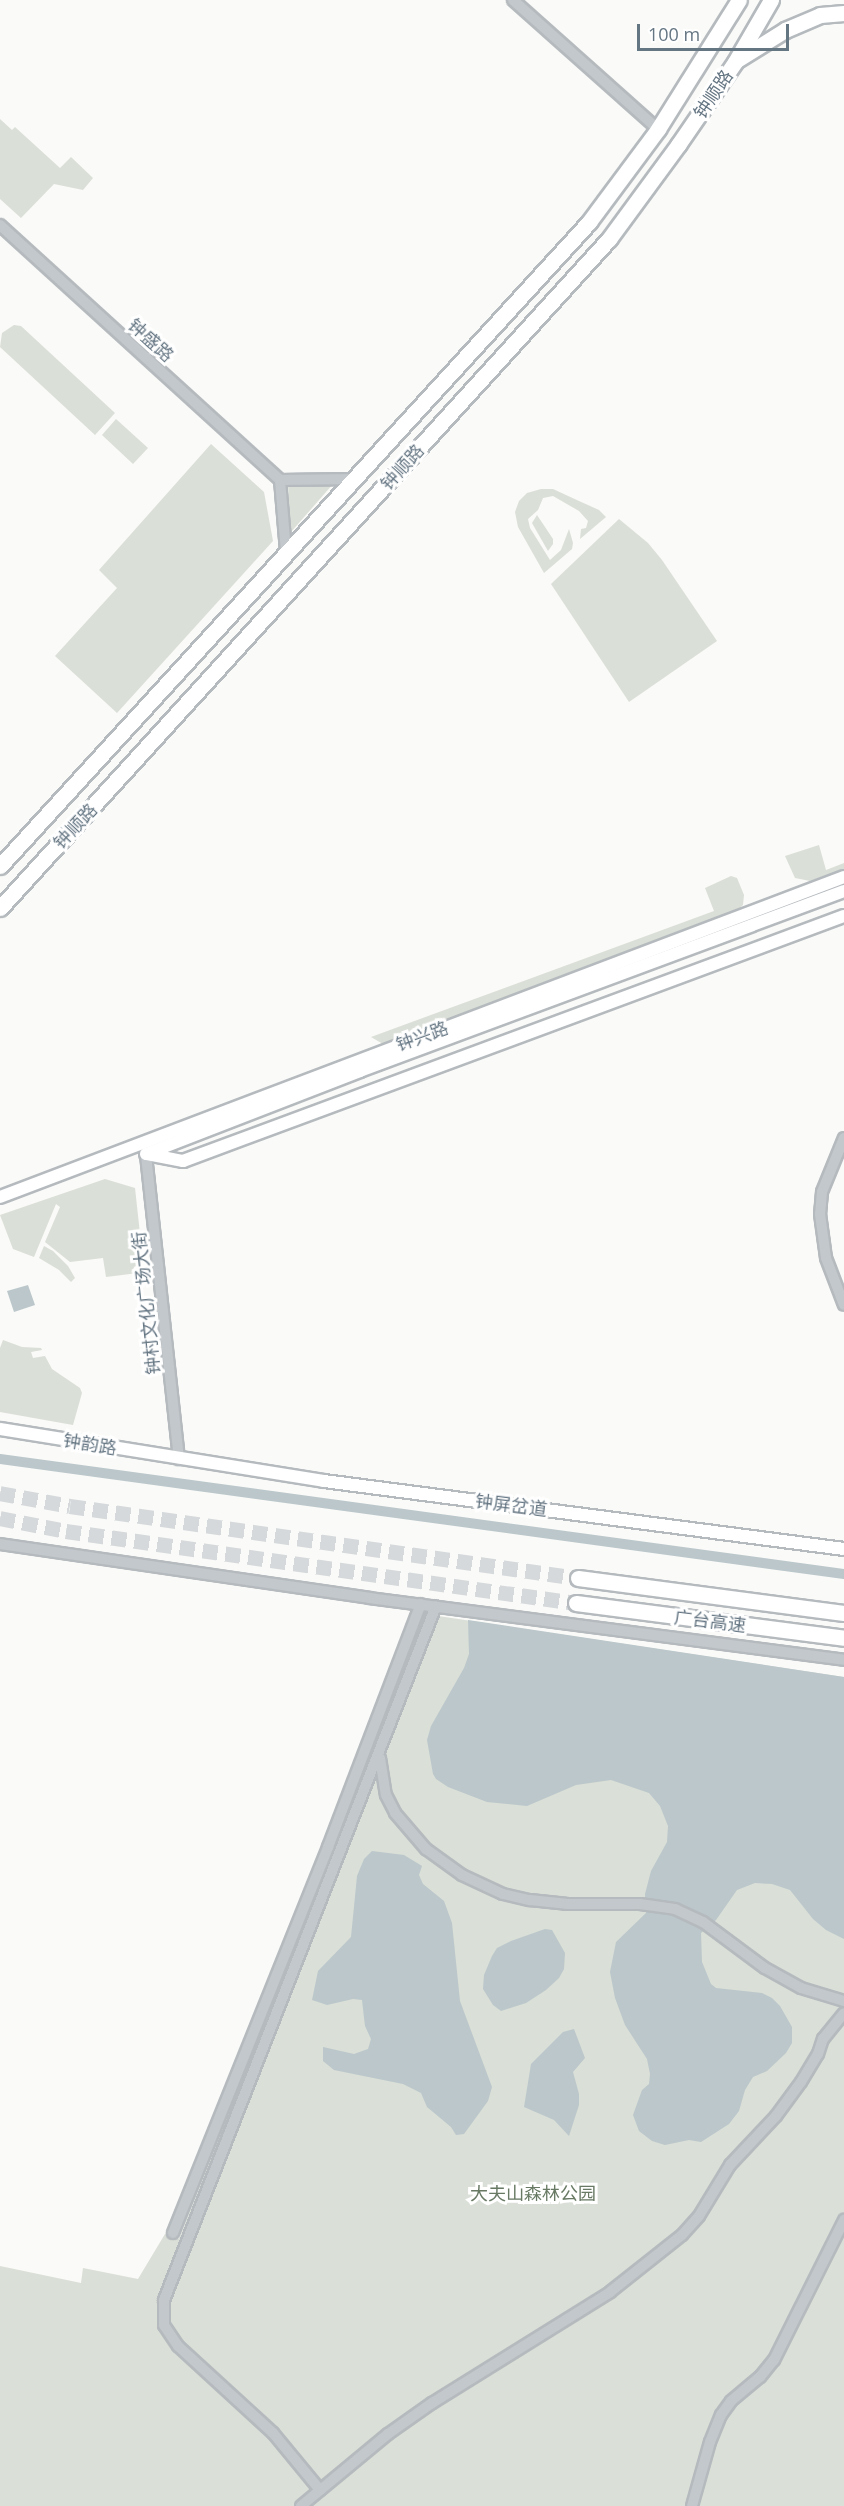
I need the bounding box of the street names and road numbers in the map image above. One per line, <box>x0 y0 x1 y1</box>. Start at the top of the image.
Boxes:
street label: 钟顺路 <box>689 66 737 122</box>
street label: 钟盛路 <box>124 314 178 366</box>
street label: 钟顺路 <box>376 440 428 494</box>
street label: 钟顺路 <box>49 799 101 853</box>
street label: 钟兴路 <box>393 1017 451 1055</box>
street label: 钟村文化广场大街 <box>128 1230 164 1376</box>
street label: 钟韵路 <box>62 1429 118 1459</box>
street label: 钟屏岔道 <box>474 1490 548 1520</box>
street label: 广台高速 <box>673 1606 747 1636</box>

